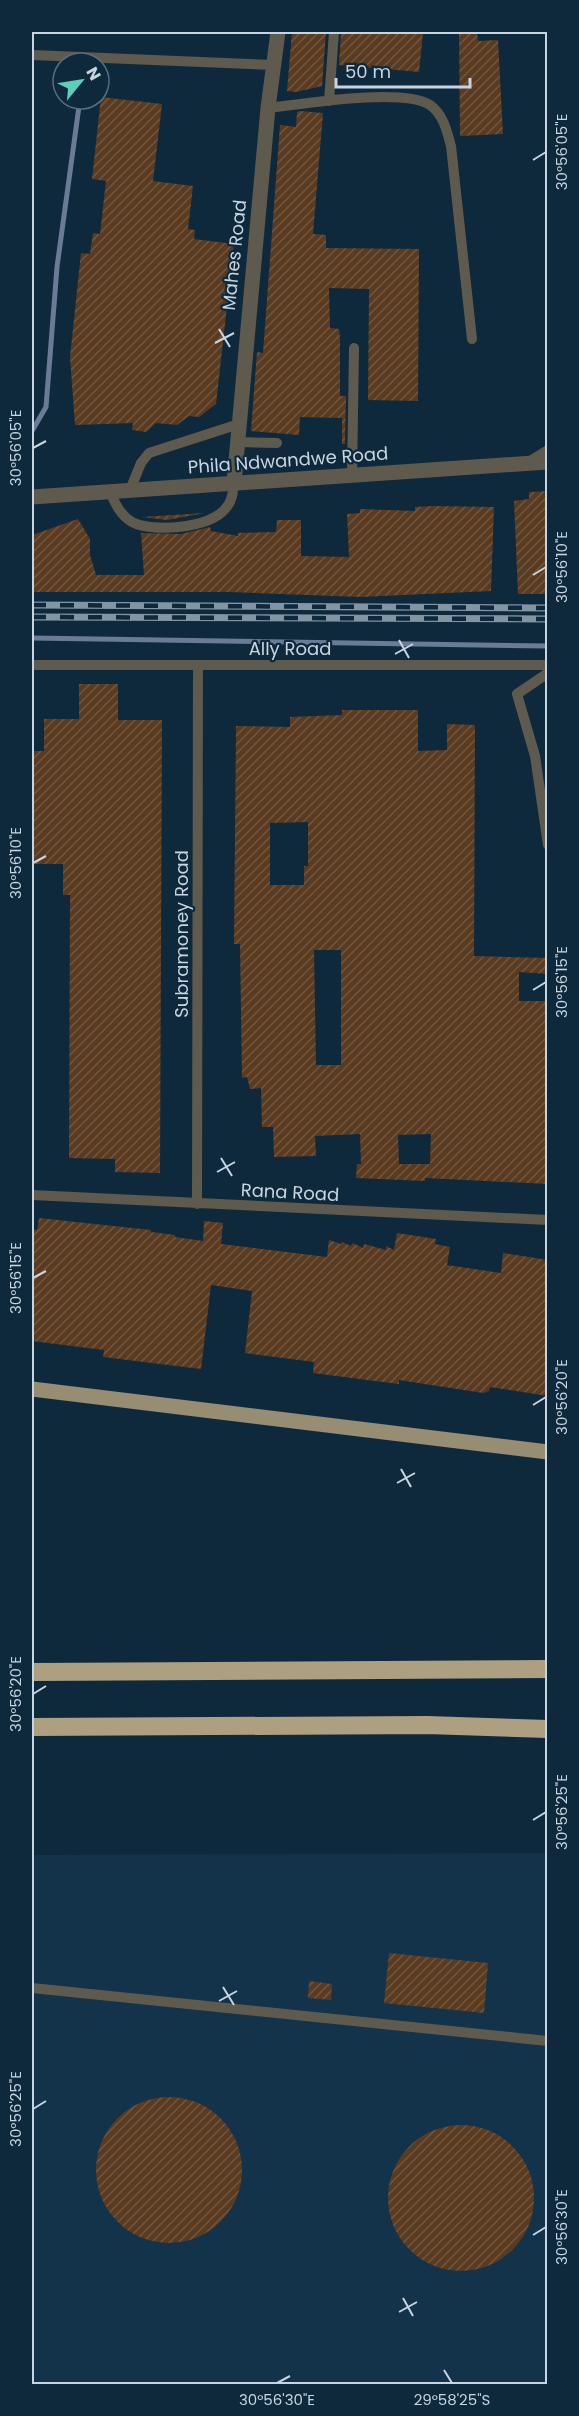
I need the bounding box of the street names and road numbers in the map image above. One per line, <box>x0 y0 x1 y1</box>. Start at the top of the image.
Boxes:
street label: Mahes Road <box>216 198 252 312</box>
street label: Phila Ndwandwe Road <box>187 441 389 479</box>
street label: Ally Road <box>249 636 331 661</box>
street label: Subramoney Road <box>169 850 194 1018</box>
street label: Rana Road <box>240 1177 340 1207</box>

